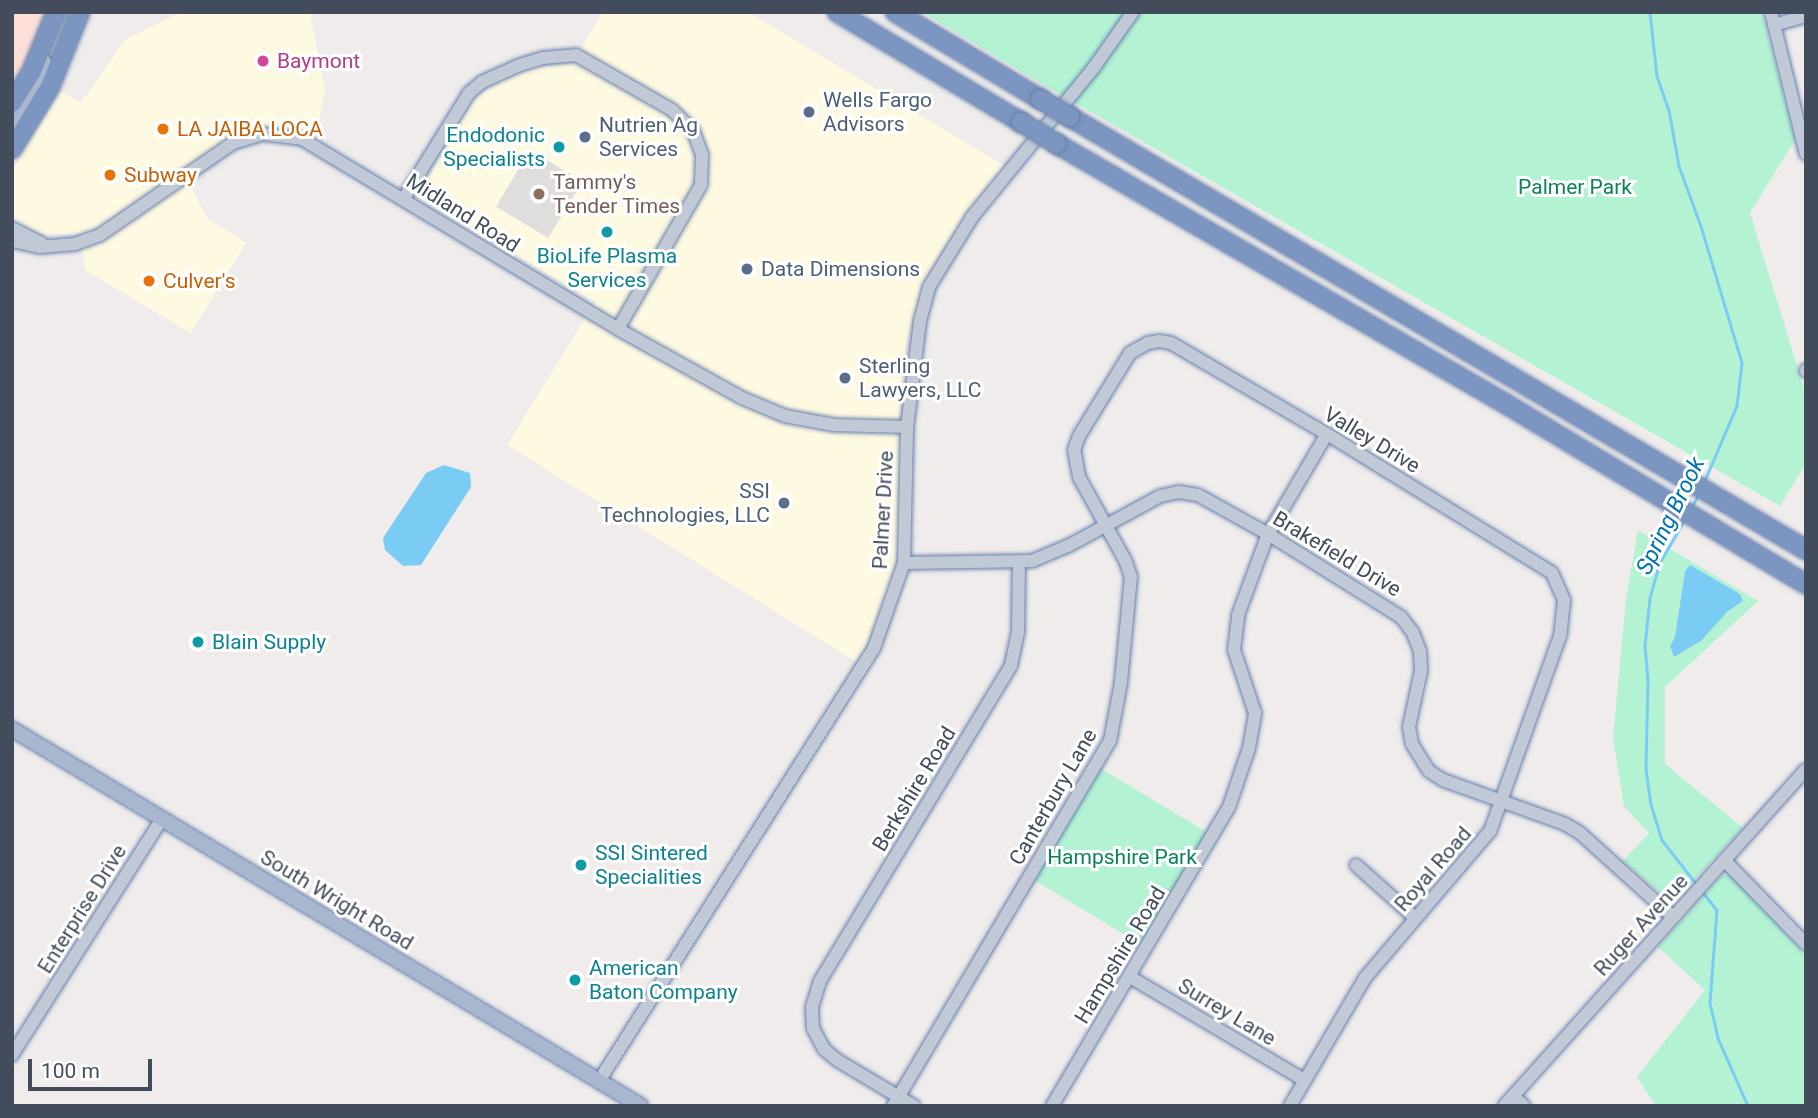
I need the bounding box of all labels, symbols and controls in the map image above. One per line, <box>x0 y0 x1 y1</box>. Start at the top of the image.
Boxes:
place label: Baymont <box>277 48 360 74</box>
marker: Baymont <box>255 53 271 69</box>
place label: Wells Fargo Advisors <box>823 87 932 137</box>
marker: Wells Fargo Advisors <box>801 104 817 120</box>
place label: Nutrien Ag Services <box>599 112 698 162</box>
place label: LA JAIBA LOCA <box>177 116 323 142</box>
marker: LA JAIBA LOCA <box>155 121 171 137</box>
place label: Endodonic Specialists <box>443 122 545 172</box>
marker: Nutrien Ag Services <box>577 129 593 145</box>
marker: Endodonic Specialists <box>551 139 567 155</box>
place label: Subway <box>124 162 197 188</box>
marker: Subway <box>102 167 118 183</box>
street label: Midland Road <box>402 168 524 258</box>
place label: Tammy's Tender Times <box>553 169 681 219</box>
park label: Palmer Park <box>1518 174 1632 200</box>
marker: Tammy's Tender Times <box>531 186 547 202</box>
marker: BioLife Plasma Services <box>599 224 615 240</box>
place label: BioLife Plasma Services <box>537 243 677 293</box>
place label: Data Dimensions <box>761 256 920 282</box>
marker: Data Dimensions <box>739 261 755 277</box>
place label: Culver's <box>163 268 235 294</box>
marker: Culver's <box>141 273 157 289</box>
place label: Sterling Lawyers, LLC <box>859 353 981 403</box>
marker: Sterling Lawyers, LLC <box>837 370 853 386</box>
street label: Valley Drive <box>1319 401 1425 479</box>
street label: Palmer Drive <box>867 450 899 570</box>
water label: Spring Brook <box>1631 453 1711 579</box>
place label: SSI Technologies, LLC <box>600 478 770 528</box>
marker: SSI Technologies, LLC <box>776 495 792 511</box>
street label: Brakefield Drive <box>1268 506 1406 602</box>
place label: Blain Supply <box>212 629 326 655</box>
marker: Blain Supply <box>190 634 206 650</box>
street label: Berkshire Road <box>867 722 961 856</box>
street label: Canterbury Lane <box>1004 724 1102 870</box>
street label: Royal Road <box>1389 821 1477 917</box>
street label: Enterprise Drive <box>32 840 132 978</box>
place label: SSI Sintered Specialities <box>595 840 708 890</box>
street label: South Wright Road <box>256 844 418 956</box>
park label: Hampshire Park <box>1047 844 1197 870</box>
marker: SSI Sintered Specialities <box>573 857 589 873</box>
street label: Ruger Avenue <box>1589 869 1693 981</box>
street label: Hampshire Road <box>1069 882 1171 1028</box>
place label: American Baton Company <box>589 955 738 1005</box>
marker: American Baton Company <box>567 972 583 988</box>
street label: Surrey Lane <box>1173 973 1281 1051</box>
scale bar <box>32 1044 156 1088</box>
text: 100 m <box>41 1059 100 1083</box>

